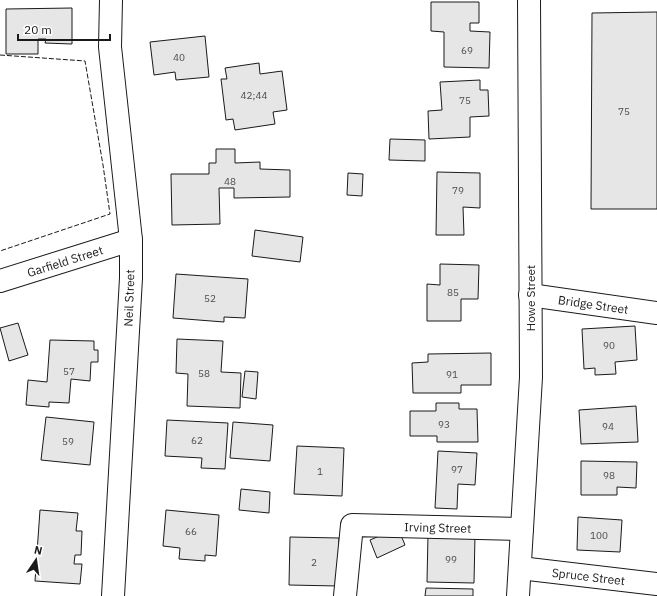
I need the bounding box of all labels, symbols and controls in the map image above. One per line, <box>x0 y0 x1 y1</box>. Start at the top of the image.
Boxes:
scale bar <box>18 16 110 42</box>
text: 20 m <box>24 22 52 37</box>
house number: 69 <box>461 44 473 57</box>
house number: 40 <box>173 51 185 64</box>
house number: 42;44 <box>241 89 267 102</box>
house number: 75 <box>459 94 471 107</box>
house number: 75 <box>618 105 630 118</box>
house number: 48 <box>224 175 236 188</box>
house number: 79 <box>452 184 464 197</box>
street label: Garfield Street <box>25 242 105 280</box>
street label: Howe Street <box>523 265 538 331</box>
street label: Neil Street <box>121 269 137 327</box>
house number: 85 <box>447 286 459 299</box>
house number: 52 <box>204 292 216 305</box>
street label: Bridge Street <box>557 292 630 316</box>
house number: 90 <box>603 339 615 352</box>
house number: 57 <box>63 365 75 378</box>
house number: 58 <box>198 367 210 380</box>
house number: 91 <box>446 368 458 381</box>
house number: 93 <box>438 418 450 431</box>
house number: 94 <box>602 420 614 433</box>
house number: 62 <box>191 434 203 447</box>
house number: 59 <box>62 435 74 448</box>
house number: 97 <box>451 463 463 476</box>
house number: 1 <box>317 465 323 478</box>
house number: 98 <box>603 469 615 482</box>
street label: Irving Street <box>404 519 471 535</box>
house number: 66 <box>185 525 197 538</box>
house number: 100 <box>590 529 608 542</box>
north arrow <box>16 540 56 580</box>
text: N <box>33 543 44 558</box>
house number: 99 <box>445 553 457 566</box>
house number: 2 <box>311 556 317 569</box>
street label: Spruce Street <box>551 564 626 588</box>

